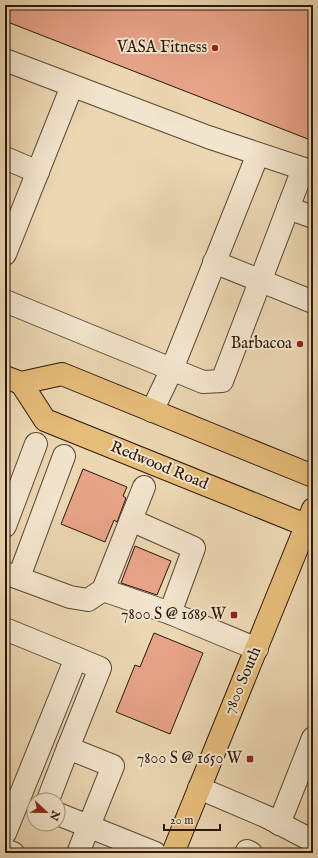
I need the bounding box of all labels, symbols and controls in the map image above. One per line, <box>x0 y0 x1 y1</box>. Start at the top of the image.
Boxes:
place label: VASA Fitness <box>116 38 207 58</box>
marker: VASA Fitness <box>210 43 220 53</box>
place label: Barbacoa <box>231 334 292 354</box>
marker: Barbacoa <box>295 339 305 349</box>
street label: Redwood Road <box>107 437 211 495</box>
place label: 7800 S @ 1689 W <box>121 605 227 625</box>
marker: 7800 S @ 1689 W <box>229 610 239 620</box>
street label: 7800 South <box>220 643 266 718</box>
place label: 7800 S @ 1650 W <box>137 749 243 769</box>
marker: 7800 S @ 1650 W <box>245 754 255 764</box>
north arrow <box>26 792 66 832</box>
scale bar <box>164 806 220 832</box>
text: N <box>46 807 63 823</box>
text: 20 m <box>170 813 193 828</box>

